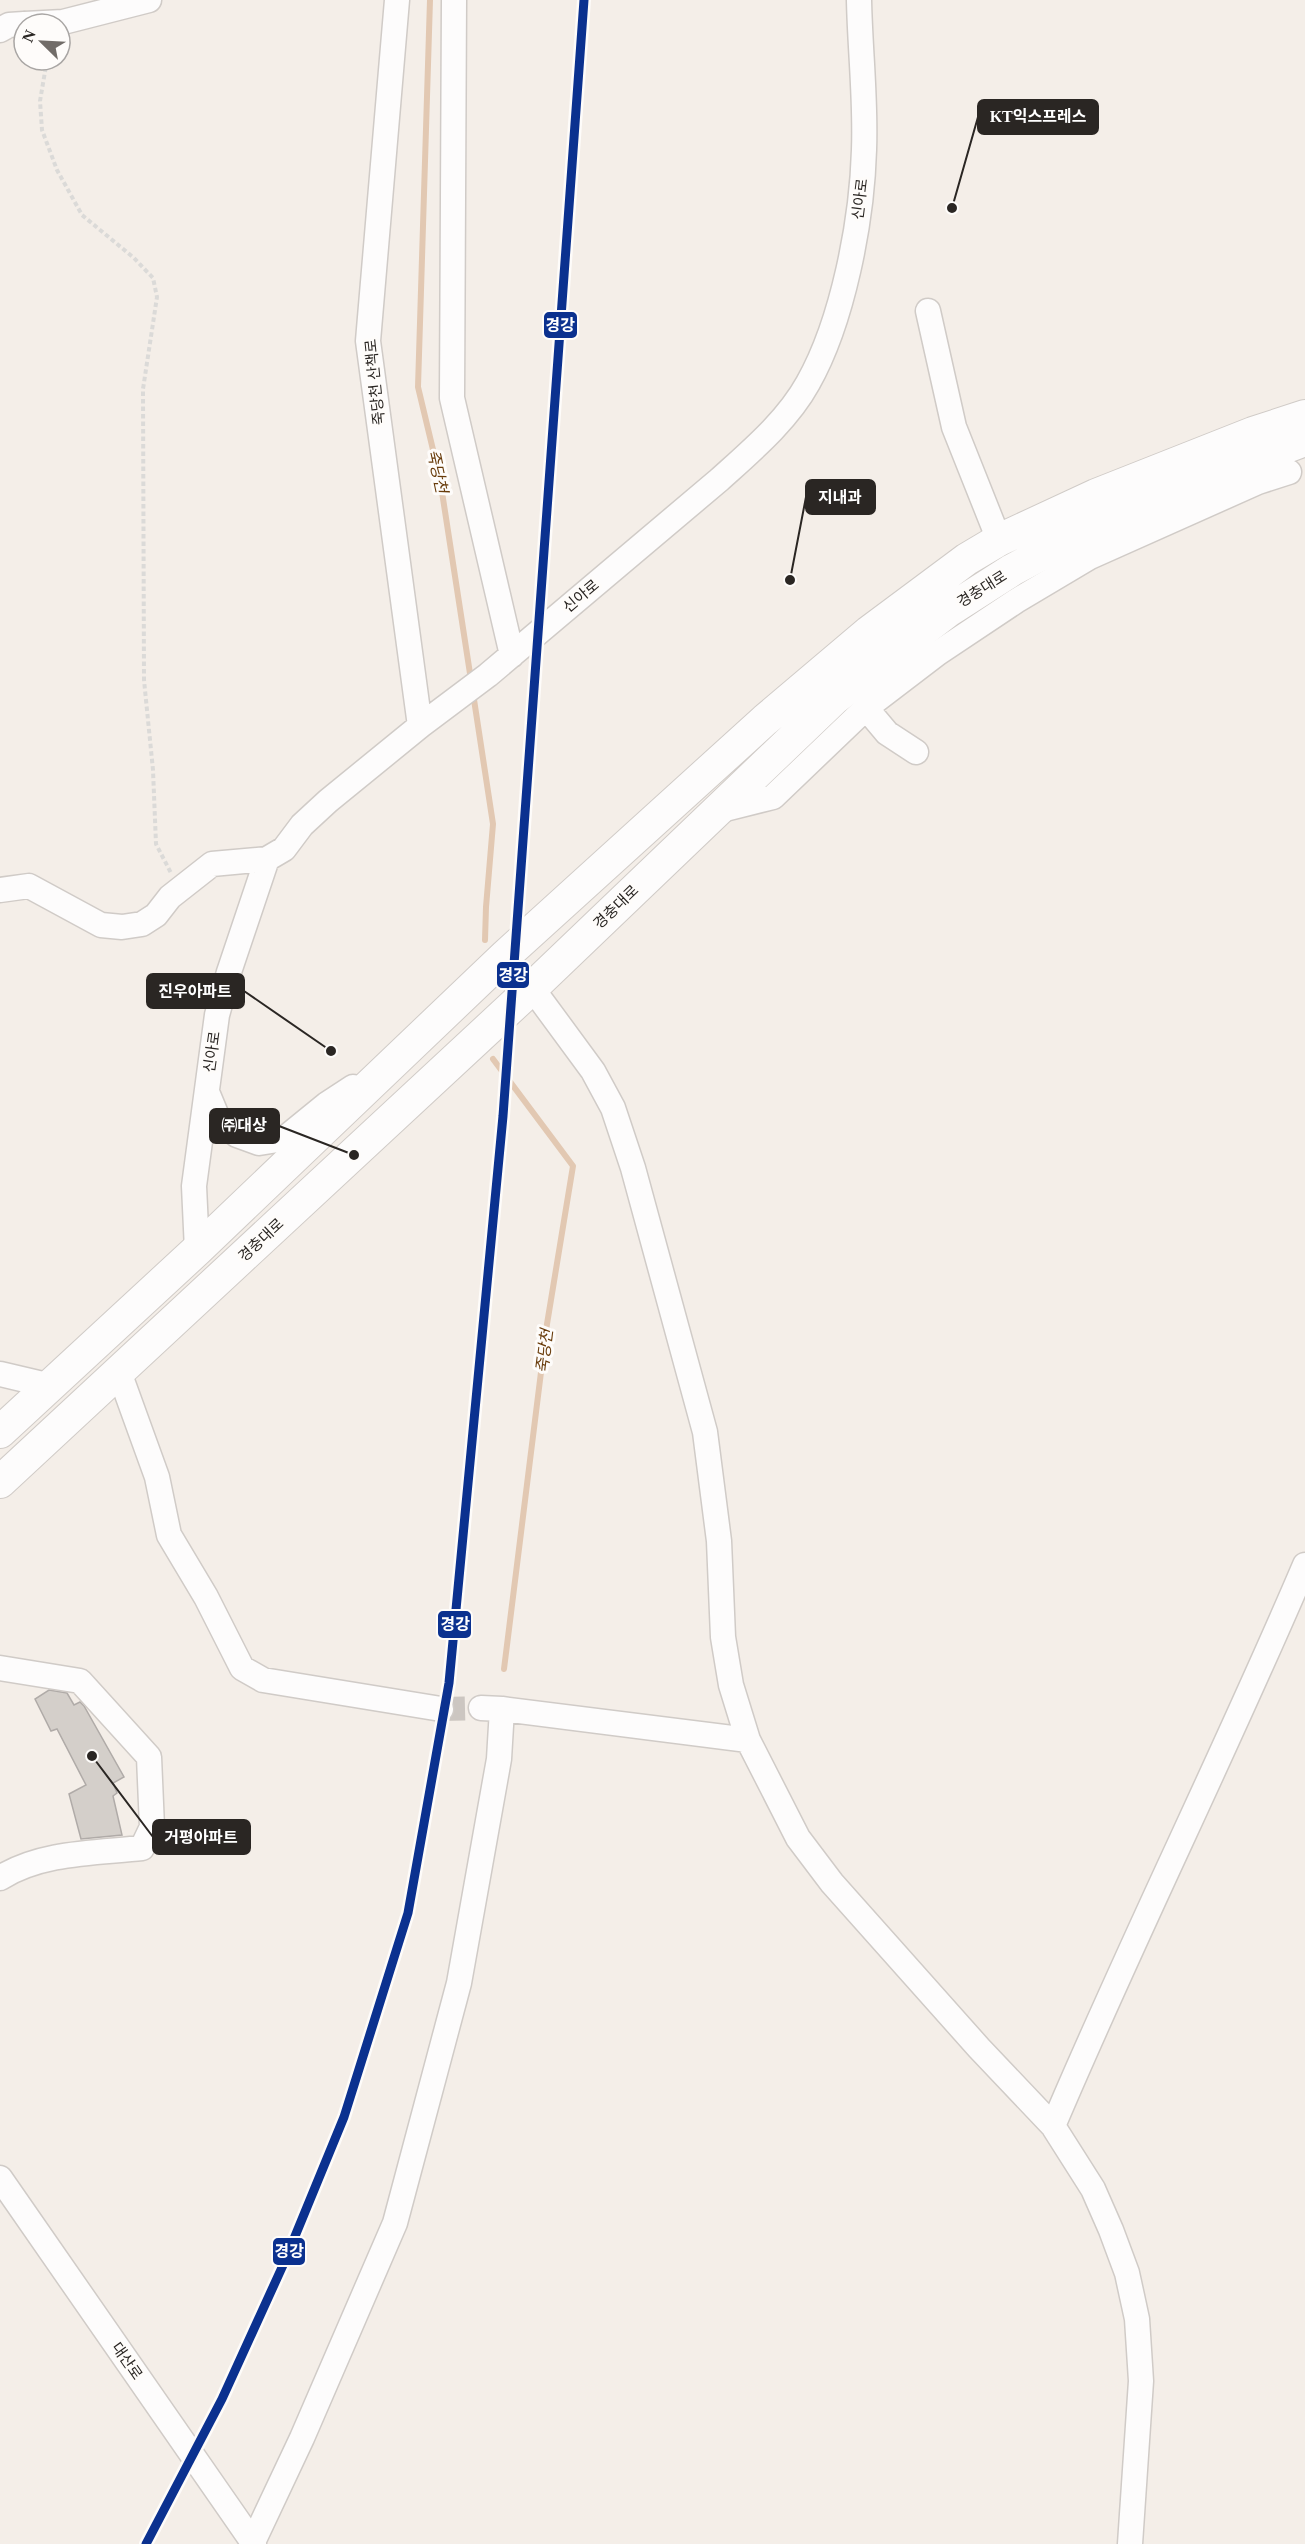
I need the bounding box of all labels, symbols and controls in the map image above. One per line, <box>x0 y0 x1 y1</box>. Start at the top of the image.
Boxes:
north arrow <box>12 12 72 72</box>
text: N <box>19 27 39 45</box>
callout: KT익스프레스 <box>978 100 1098 134</box>
text: KT익스프레스 <box>990 108 1087 125</box>
street label: 신아로 <box>850 177 870 221</box>
line badge: 경강 <box>543 311 578 339</box>
text: 경강 <box>545 317 575 334</box>
street label: 죽당천 산책로 <box>362 338 387 426</box>
water label: 죽당천 <box>425 448 451 497</box>
callout: 지내과 <box>806 480 875 514</box>
text: 지내과 <box>818 489 862 506</box>
street label: 경충대로 <box>954 568 1010 610</box>
street label: 신아로 <box>560 577 602 615</box>
street label: 경충대로 <box>591 882 641 932</box>
line badge: 경강 <box>496 961 530 989</box>
text: 경강 <box>498 967 528 984</box>
callout: 진우아파트 <box>147 974 244 1008</box>
text: 진우아파트 <box>158 983 232 1000</box>
street label: 신아로 <box>201 1030 223 1074</box>
callout: ㈜대상 <box>210 1109 279 1143</box>
text: ㈜대상 <box>221 1117 267 1134</box>
street label: 경충대로 <box>235 1215 287 1265</box>
water label: 죽당천 <box>533 1326 556 1374</box>
line badge: 경강 <box>437 1610 472 1639</box>
text: 경강 <box>440 1616 470 1633</box>
callout: 거평아파트 <box>153 1820 250 1854</box>
text: 거평아파트 <box>164 1829 238 1846</box>
line badge: 경강 <box>272 2237 306 2266</box>
text: 경강 <box>274 2243 304 2260</box>
street label: 대산로 <box>109 2339 145 2383</box>

